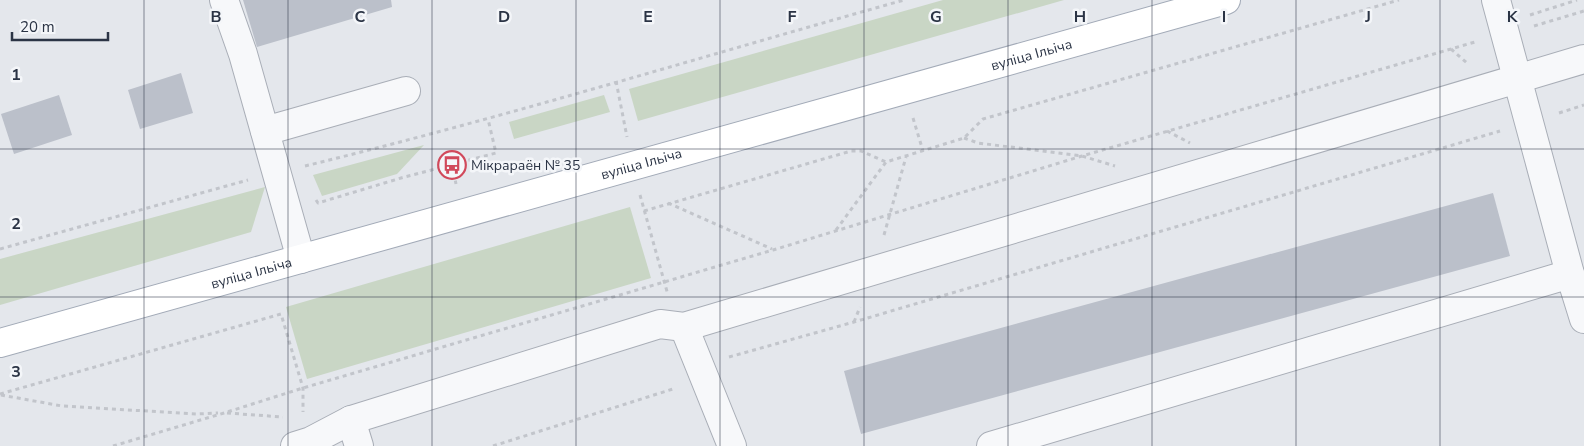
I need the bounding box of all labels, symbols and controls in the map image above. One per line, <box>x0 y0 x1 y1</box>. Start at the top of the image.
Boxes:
text: B <box>210 6 222 28</box>
text: C <box>355 6 366 28</box>
text: D <box>498 6 510 28</box>
text: E <box>643 6 653 28</box>
text: F <box>788 6 797 28</box>
text: G <box>930 6 942 28</box>
text: H <box>1074 6 1086 28</box>
text: I <box>1222 6 1226 28</box>
text: J <box>1364 6 1371 28</box>
text: K <box>1507 6 1519 28</box>
scale bar <box>12 10 109 42</box>
text: 20 m <box>20 17 55 37</box>
street label: вуліца Ільіча <box>989 34 1074 75</box>
text: 1 <box>11 64 21 86</box>
street label: вуліца Ільіча <box>599 143 684 184</box>
bus stop icon: Мікрараён № 35 <box>437 150 467 180</box>
place label: Мікрараён № 35 <box>471 156 580 175</box>
text: 2 <box>11 213 21 235</box>
street label: вуліца Ільіча <box>209 252 294 293</box>
text: 3 <box>11 361 21 383</box>

